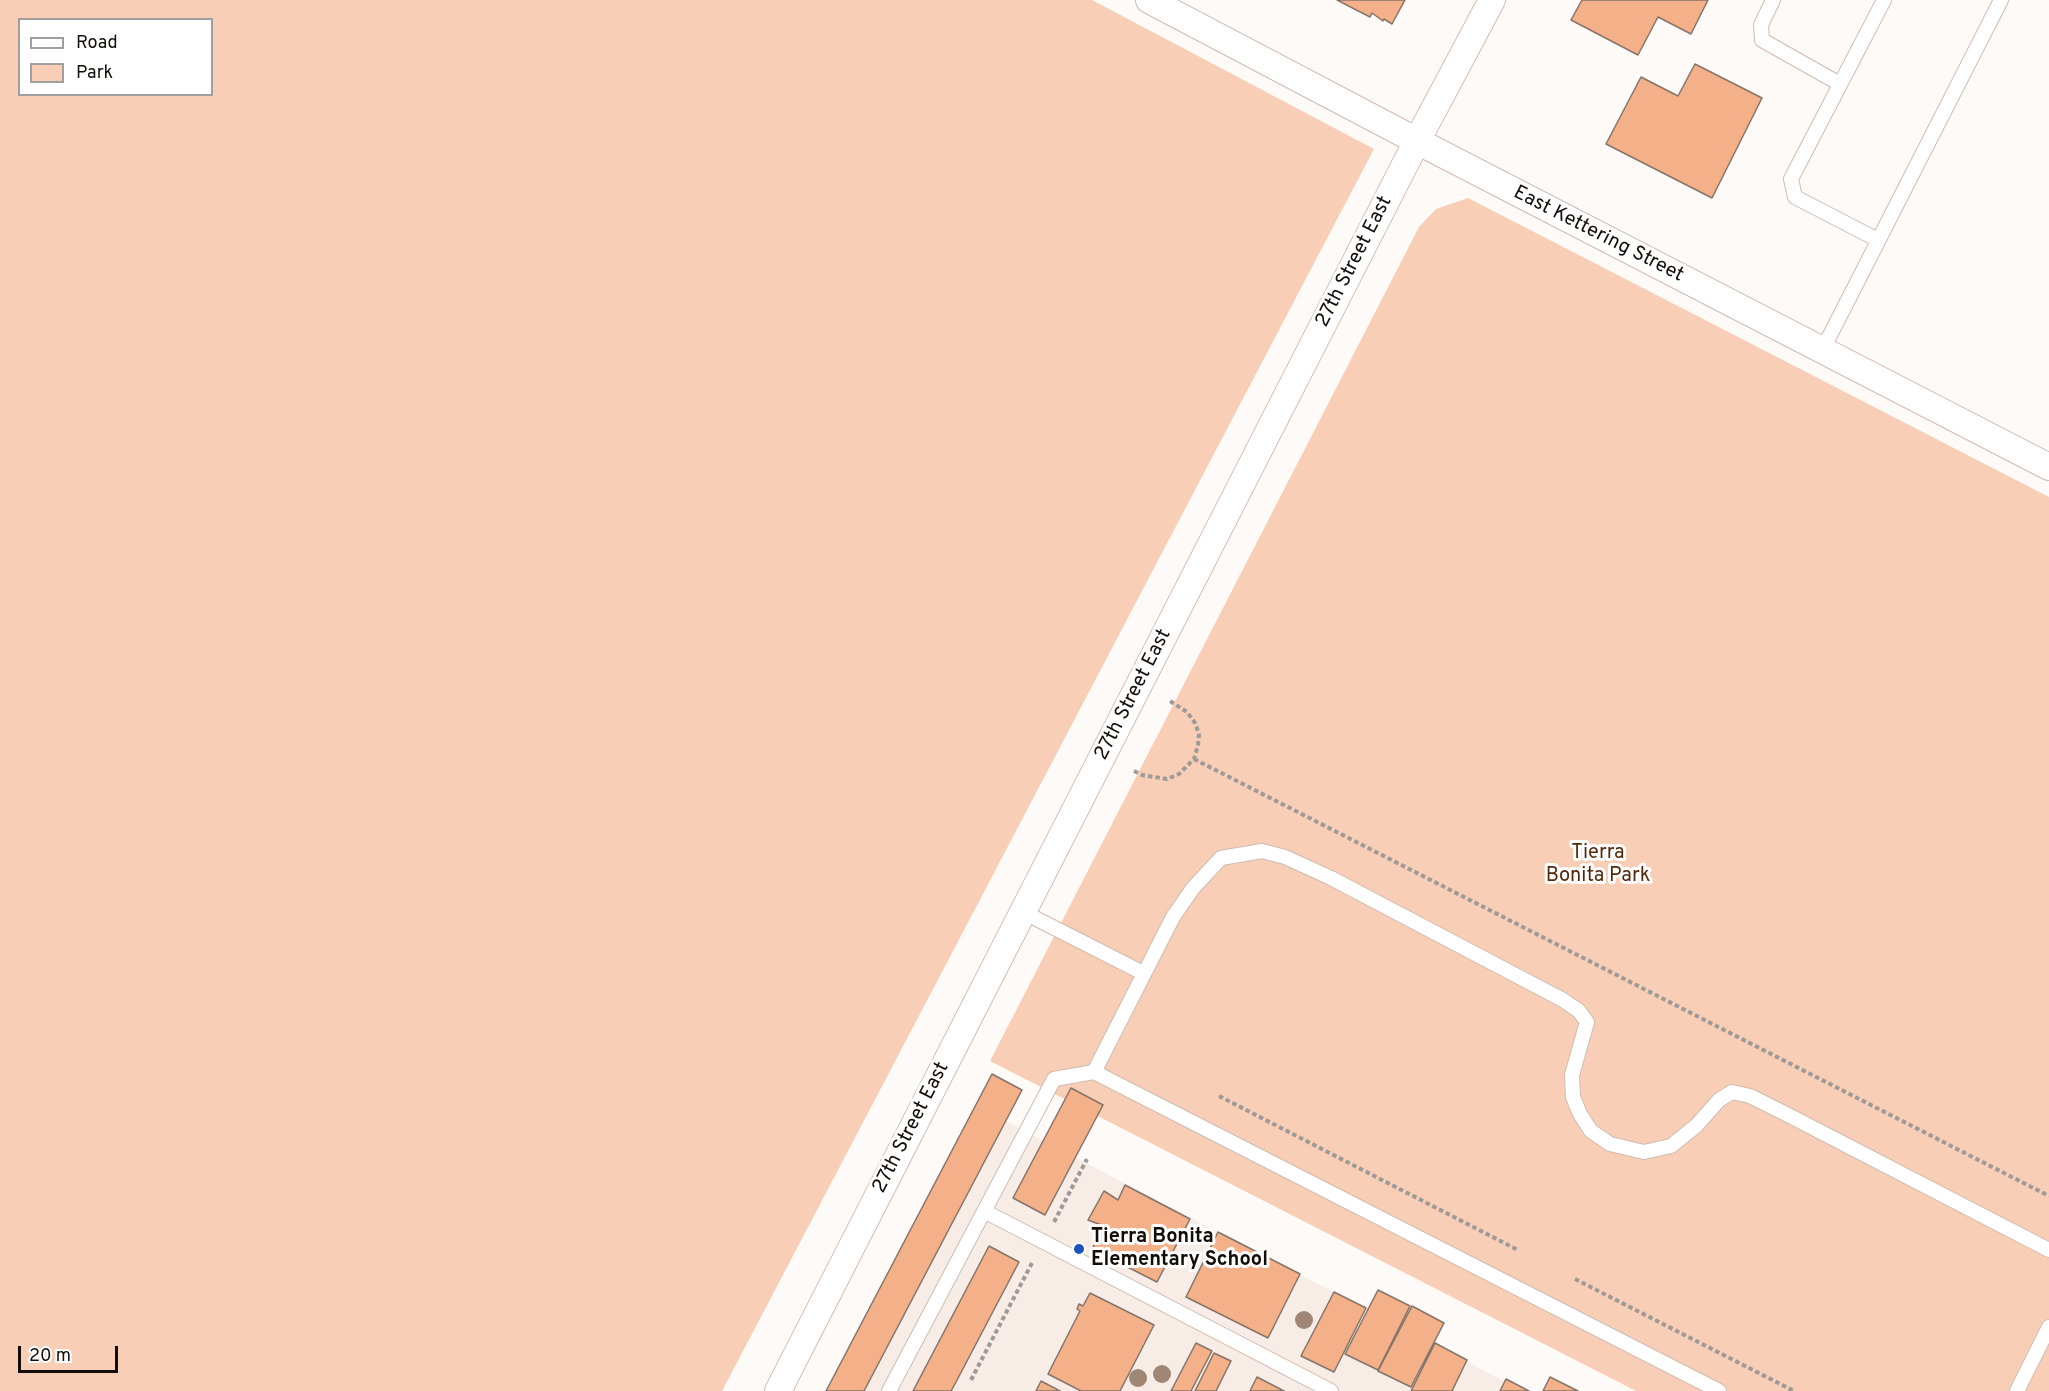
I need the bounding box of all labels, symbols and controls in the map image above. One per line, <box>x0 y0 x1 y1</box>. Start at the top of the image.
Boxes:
legend <box>18 18 213 96</box>
text: Road <box>76 32 118 55</box>
text: Park <box>76 62 113 85</box>
street label: East Kettering Street <box>1509 182 1687 288</box>
street label: 27th Street East <box>1312 192 1398 332</box>
street label: 27th Street East <box>1091 625 1177 765</box>
park label: Tierra Bonita Park <box>1546 842 1650 889</box>
street label: 27th Street East <box>869 1058 955 1198</box>
place label: Tierra Bonita Elementary School <box>1091 1226 1268 1273</box>
marker: Tierra Bonita Elementary School <box>1072 1242 1086 1256</box>
scale bar <box>21 1334 122 1372</box>
text: 20 m <box>29 1345 71 1368</box>

